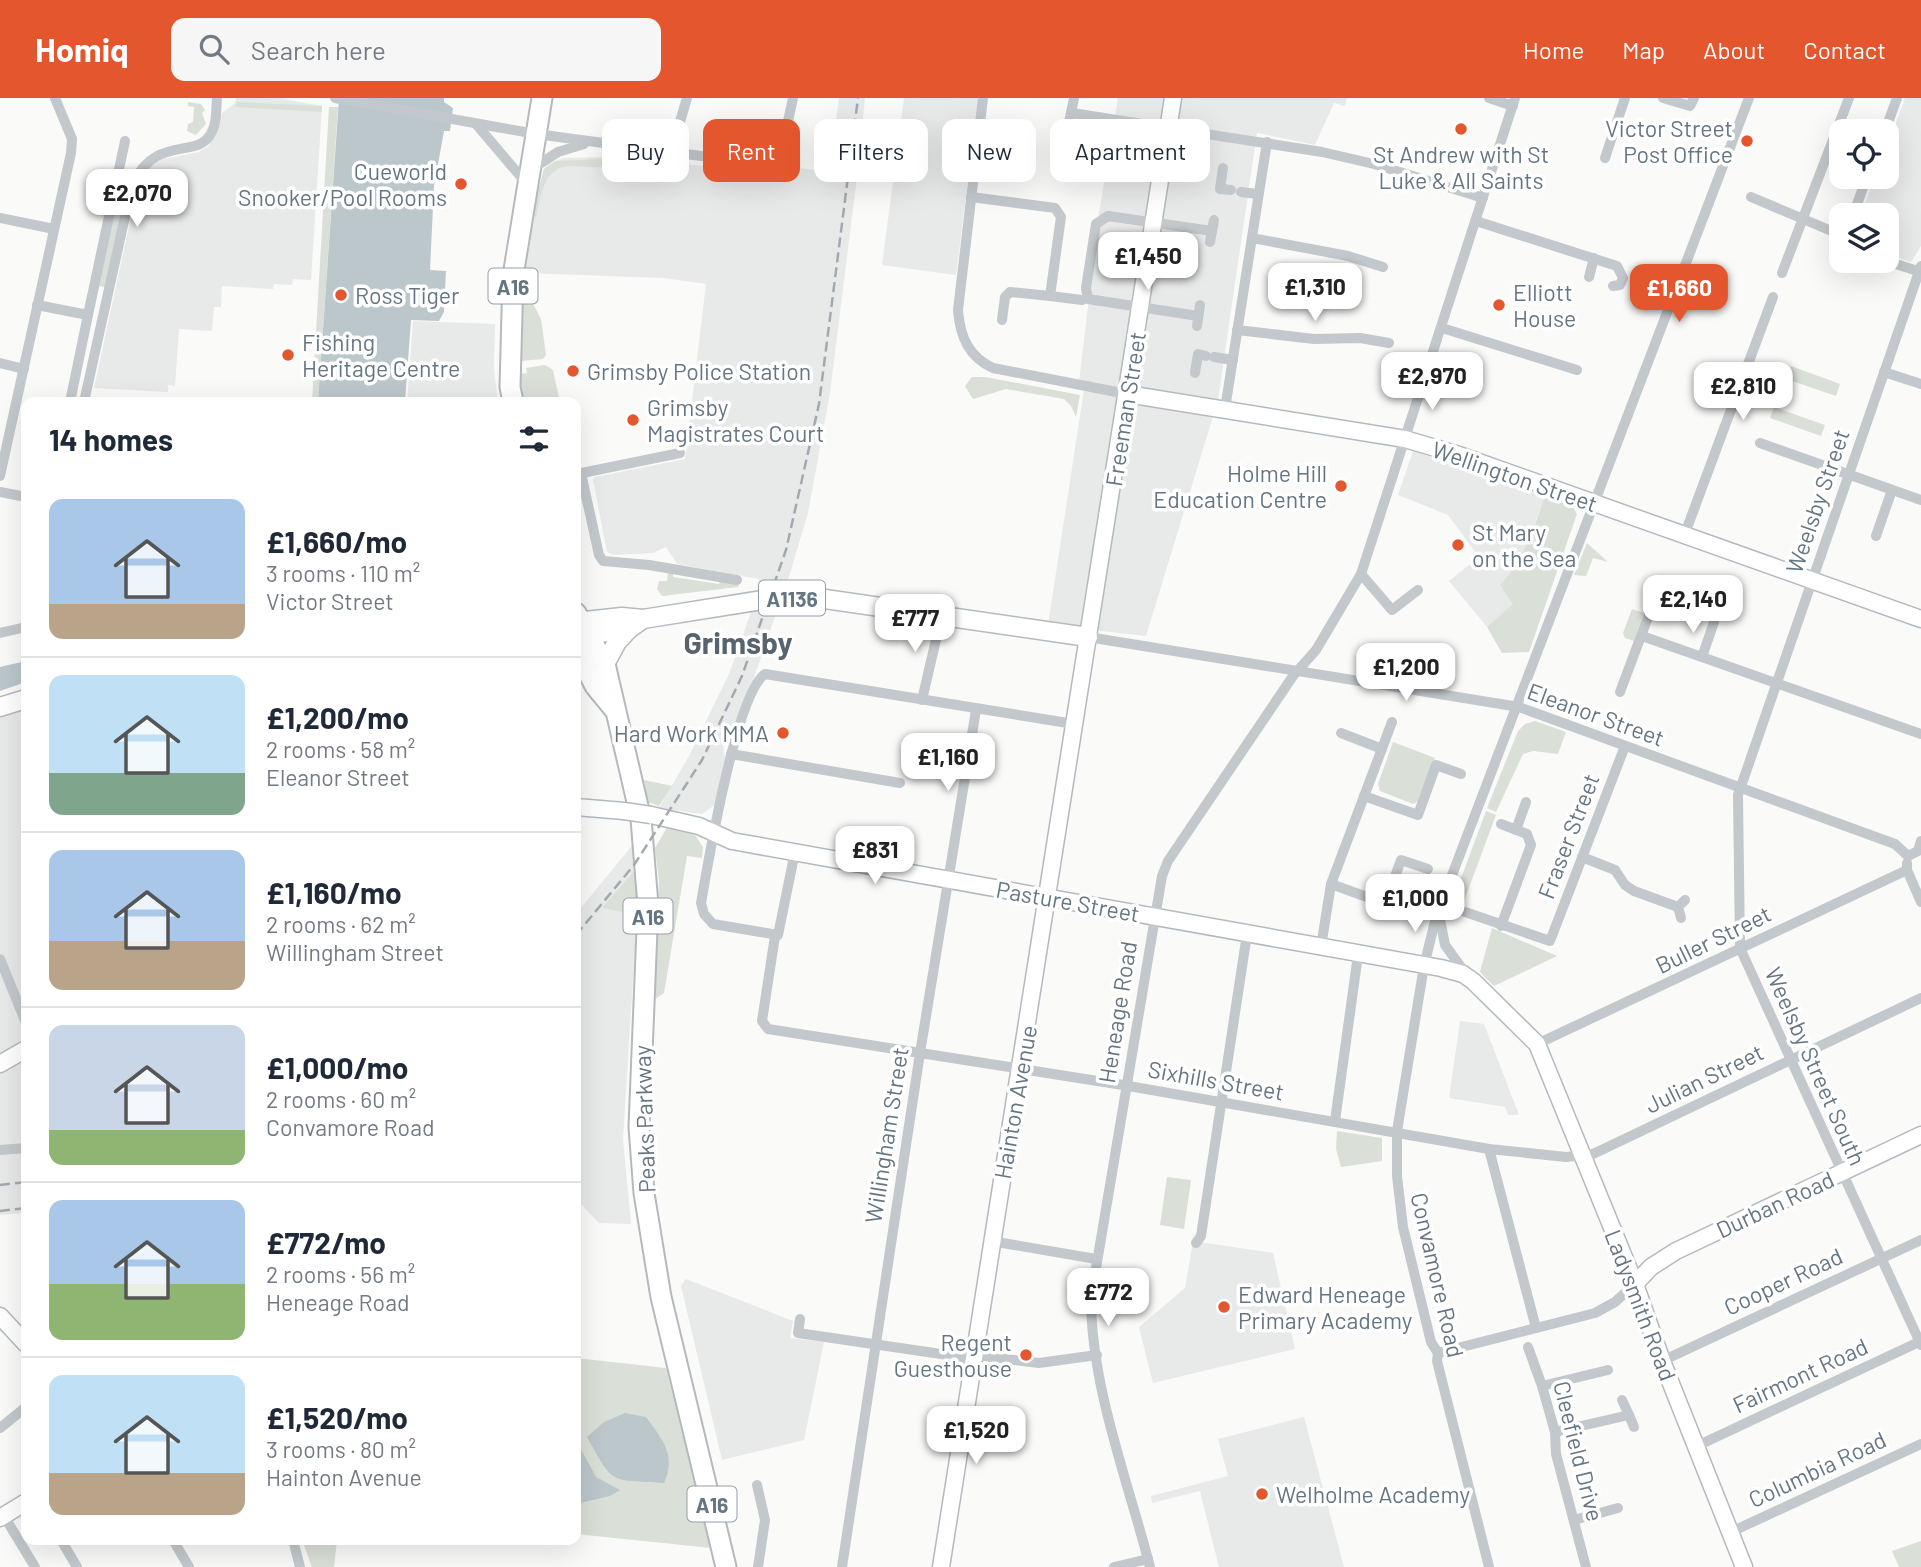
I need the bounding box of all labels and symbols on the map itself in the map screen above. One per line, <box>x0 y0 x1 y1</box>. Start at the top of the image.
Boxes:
place label: Victor Street Post Office <box>1605 114 1733 168</box>
marker: St Andrew with St Luke & All Saints <box>1453 121 1469 137</box>
marker: Victor Street Post Office <box>1739 133 1755 149</box>
place label: St Andrew with St Luke & All Saints <box>1373 140 1549 194</box>
place label: Cueworld Snooker/Pool Rooms <box>238 157 447 211</box>
pin: £2,070 <box>80 170 194 229</box>
marker: Cueworld Snooker/Pool Rooms <box>453 176 469 192</box>
pin: £1,450 <box>1091 232 1205 292</box>
pin: £1,310 <box>1258 264 1372 323</box>
pin: £1,660 <box>1622 264 1736 324</box>
road number: A16 <box>489 268 538 304</box>
place label: Elliott House <box>1513 278 1576 332</box>
place label: Ross Tiger <box>355 281 460 309</box>
marker: Ross Tiger <box>333 287 349 303</box>
marker: Elliott House <box>1491 297 1507 313</box>
place label: Fishing Heritage Centre <box>302 328 460 382</box>
street label: Freeman Street <box>1099 330 1151 488</box>
marker: Fishing Heritage Centre <box>280 347 296 363</box>
pin: £2,970 <box>1375 352 1489 412</box>
place label: Grimsby Police Station <box>587 357 811 385</box>
pin: £2,810 <box>1686 362 1800 422</box>
marker: Grimsby Police Station <box>565 363 581 379</box>
place label: Grimsby Magistrates Court <box>647 393 824 447</box>
marker: Grimsby Magistrates Court <box>625 412 641 428</box>
street label: Weelsby Street <box>1779 425 1855 577</box>
street label: Wellington Street <box>1429 435 1601 517</box>
place label: Holme Hill Education Centre <box>1153 459 1327 513</box>
marker: Holme Hill Education Centre <box>1333 478 1349 494</box>
place label: St Mary on the Sea <box>1472 518 1576 572</box>
marker: St Mary on the Sea <box>1450 537 1466 553</box>
pin: £2,140 <box>1636 575 1750 635</box>
road number: A1136 <box>759 580 825 616</box>
pin: £777 <box>874 594 956 654</box>
district label: Grimsby <box>683 624 793 660</box>
pin: £1,200 <box>1349 644 1463 703</box>
street label: Eleanor Street <box>1524 676 1668 752</box>
place label: Hard Work MMA <box>614 719 769 747</box>
marker: Hard Work MMA <box>775 725 791 741</box>
pin: £1,160 <box>891 734 1005 793</box>
street label: Fraser Street <box>1531 769 1605 903</box>
pin: £831 <box>834 826 916 886</box>
pin: £1,000 <box>1358 874 1472 934</box>
street label: Pasture Street <box>994 875 1142 927</box>
road number: A16 <box>624 898 672 934</box>
street label: Buller Street <box>1651 899 1775 979</box>
street label: Heneage Road <box>1092 939 1142 1085</box>
street label: Weelsby Street South <box>1760 963 1872 1169</box>
street label: Hainton Avenue <box>988 1023 1042 1181</box>
street label: Julian Street <box>1640 1037 1768 1119</box>
street label: Peaks Parkway <box>627 1044 661 1193</box>
street label: Willingham Street <box>858 1045 914 1225</box>
street label: Sixhills Street <box>1146 1054 1286 1106</box>
street label: Durban Road <box>1712 1165 1838 1243</box>
street label: Convamore Road <box>1405 1190 1471 1360</box>
street label: Ladysmith Road <box>1599 1226 1683 1384</box>
street label: Cooper Road <box>1719 1241 1847 1321</box>
pin: £772 <box>1067 1268 1149 1328</box>
place label: Edward Heneage Primary Academy <box>1238 1280 1413 1334</box>
marker: Edward Heneage Primary Academy <box>1216 1299 1232 1315</box>
place label: Regent Guesthouse <box>894 1328 1012 1382</box>
street label: Fairmont Road <box>1728 1331 1872 1419</box>
marker: Regent Guesthouse <box>1018 1347 1034 1363</box>
street label: Cleefield Drive <box>1548 1378 1610 1524</box>
pin: £1,520 <box>919 1406 1033 1466</box>
street label: Columbia Road <box>1744 1425 1890 1513</box>
place label: Welholme Academy <box>1276 1480 1470 1508</box>
road number: A16 <box>688 1486 736 1522</box>
marker: Welholme Academy <box>1254 1486 1270 1502</box>

